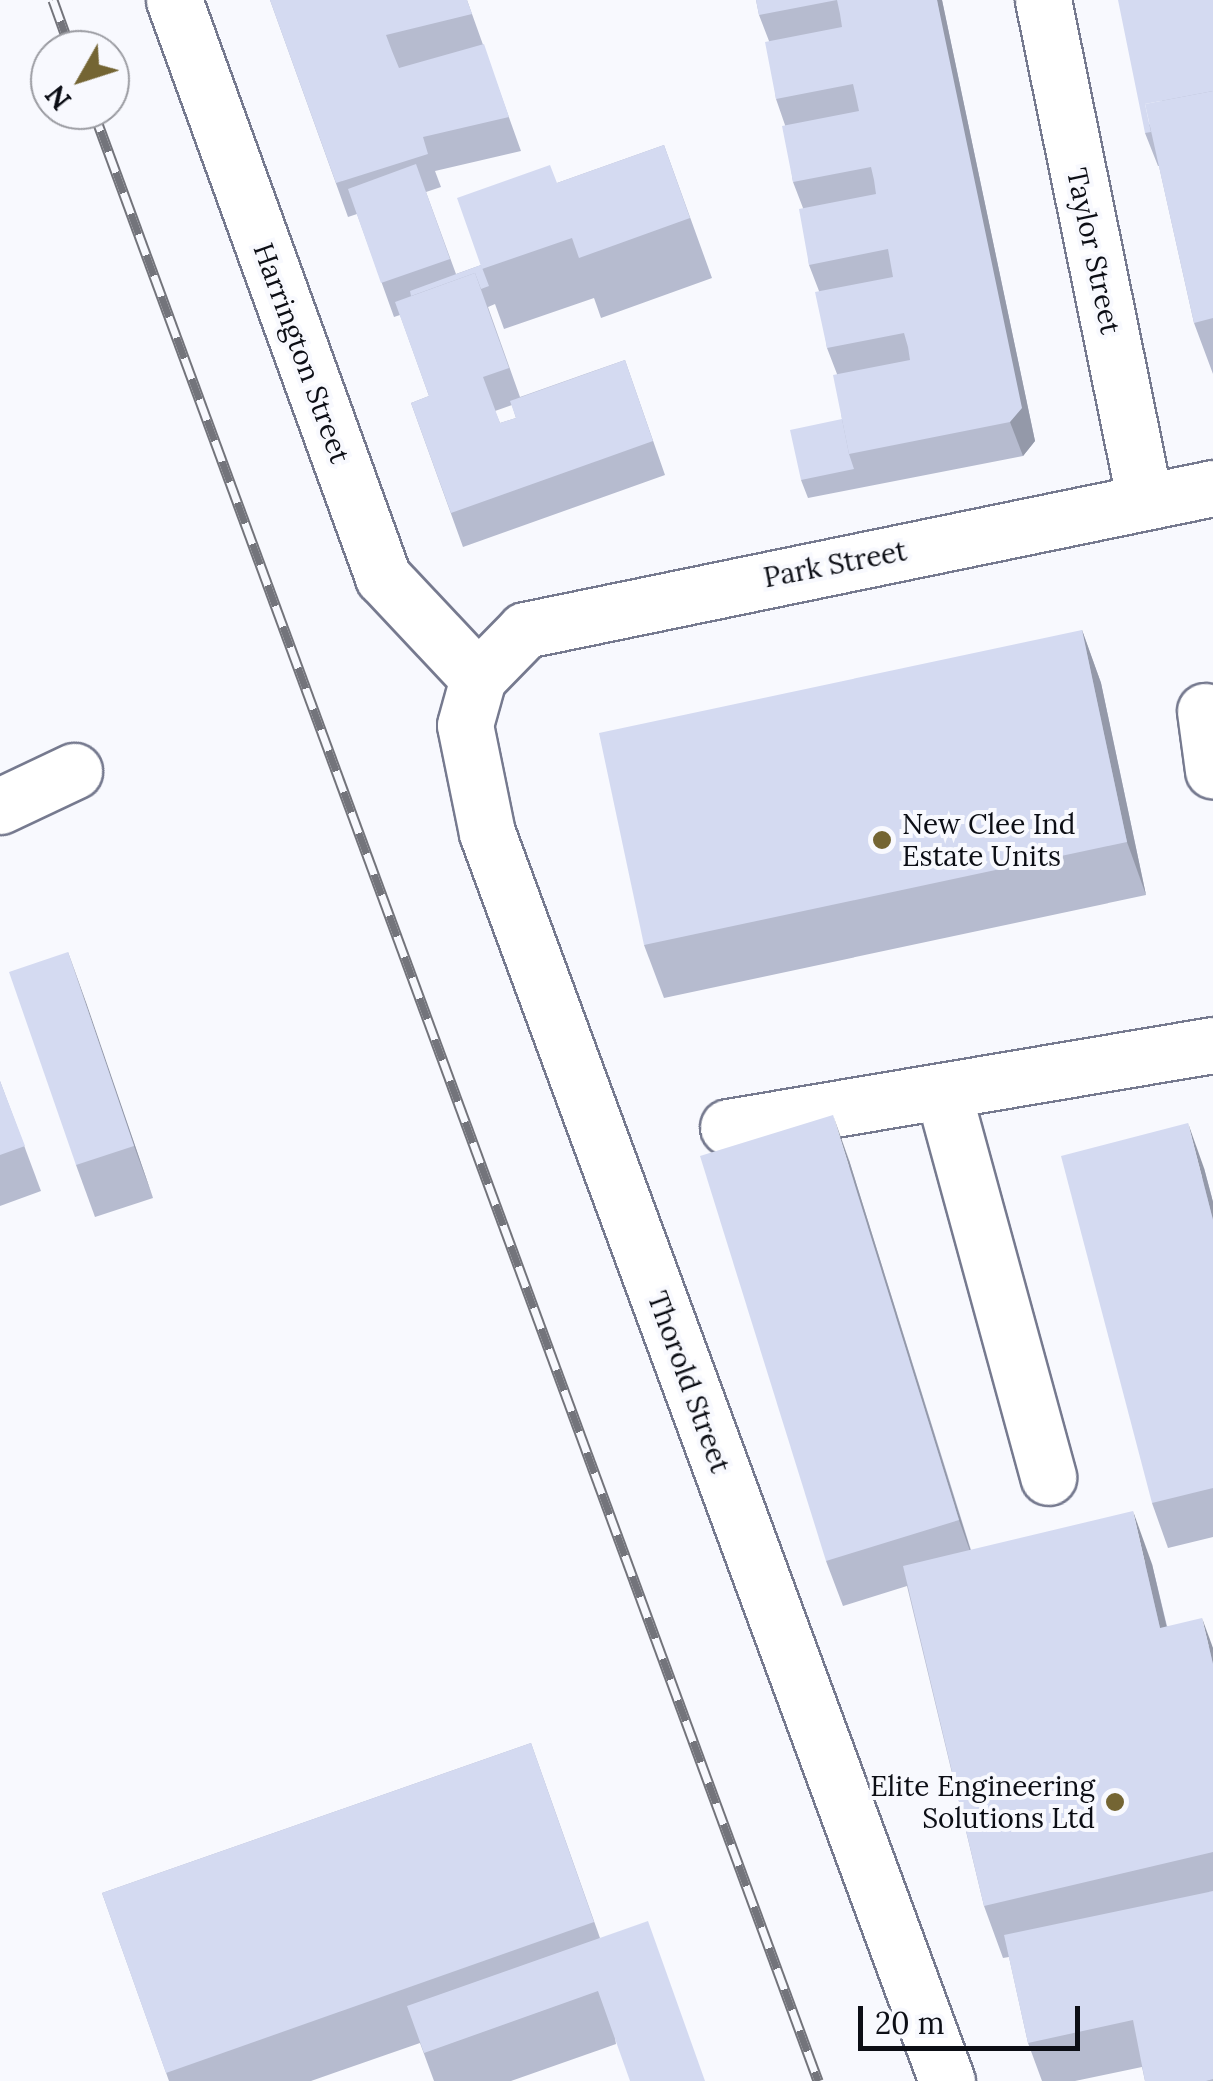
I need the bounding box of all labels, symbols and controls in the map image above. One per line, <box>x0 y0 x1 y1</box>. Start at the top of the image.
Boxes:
north arrow <box>30 30 130 130</box>
text: N <box>37 78 79 117</box>
street label: Taylor Street <box>1060 165 1128 337</box>
street label: Harrington Street <box>247 238 357 468</box>
street label: Park Street <box>761 534 909 594</box>
place label: New Clee Ind Estate Units <box>902 807 1076 873</box>
marker: New Clee Ind Estate Units <box>871 829 893 851</box>
street label: Thorold Street <box>641 1287 737 1477</box>
place label: Elite Engineering Solutions Ltd <box>870 1769 1095 1835</box>
marker: Elite Engineering Solutions Ltd <box>1104 1791 1126 1813</box>
scale bar <box>863 1986 1086 2048</box>
text: 20 m <box>875 2004 944 2042</box>

